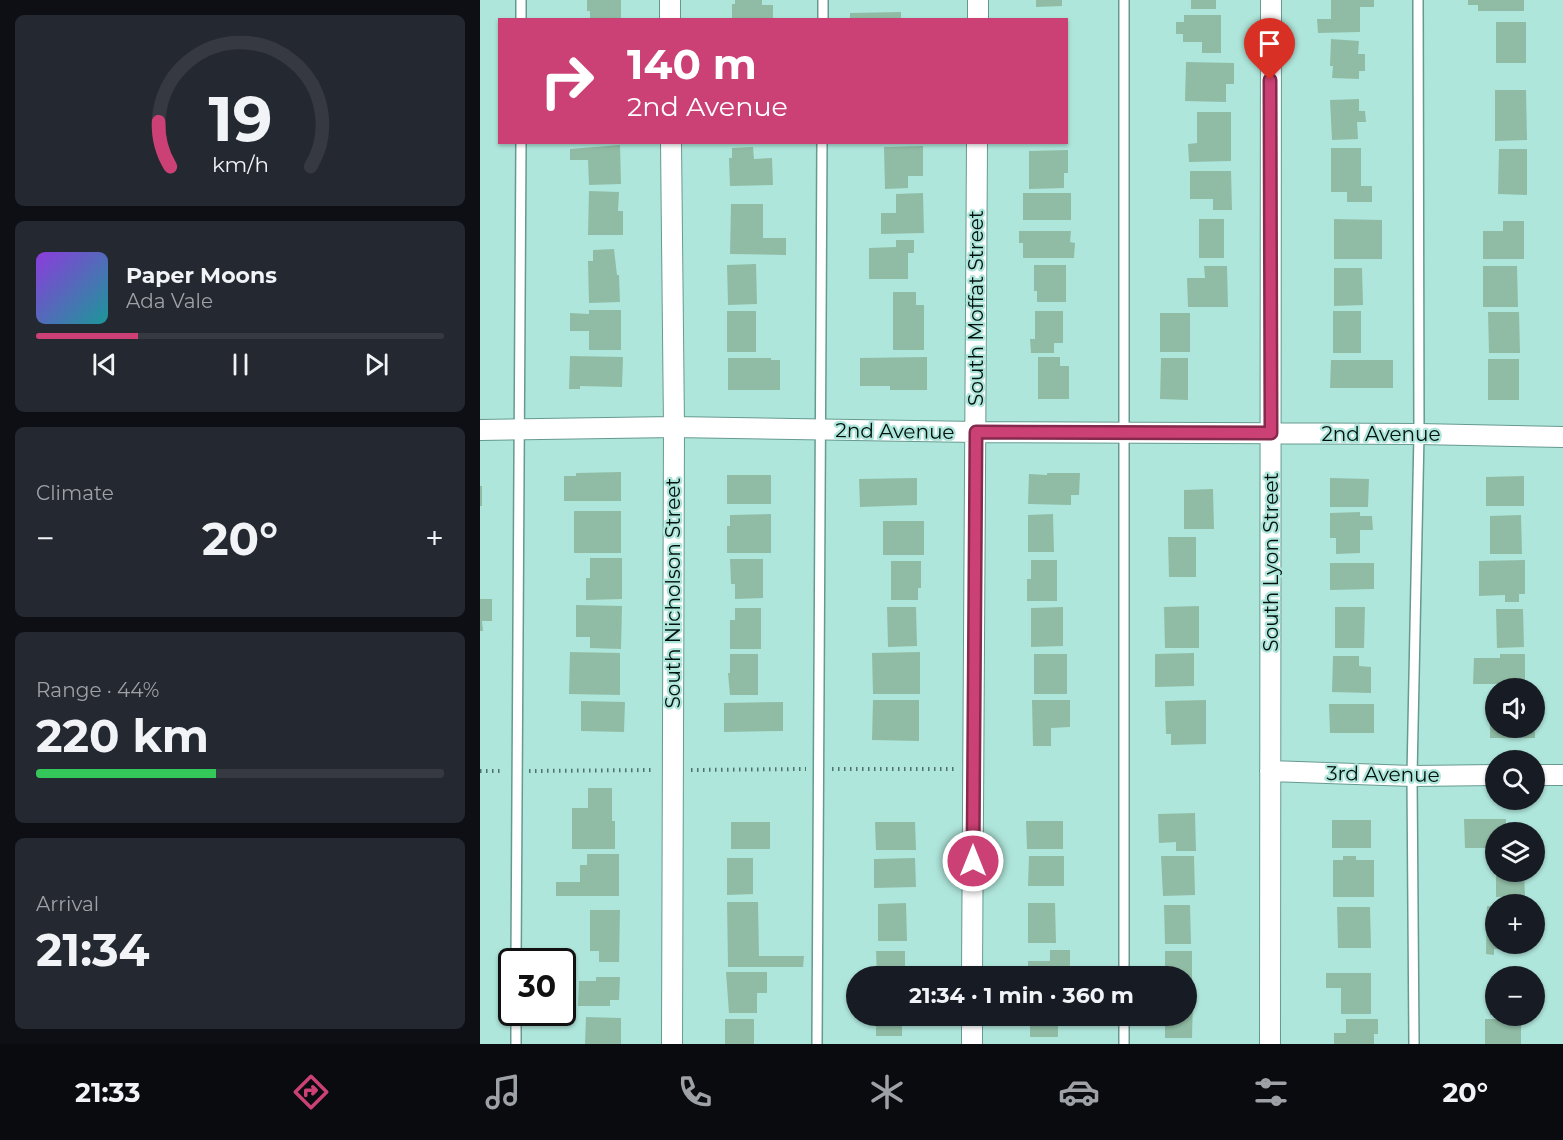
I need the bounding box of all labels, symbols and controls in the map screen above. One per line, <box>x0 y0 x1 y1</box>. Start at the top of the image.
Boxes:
pin <box>1244 18 1295 80</box>
icon: arrive <box>1253 27 1286 60</box>
text: 140 m <box>627 38 757 90</box>
icon: right <box>528 42 606 120</box>
text: 19 <box>208 82 272 158</box>
text: 2nd Avenue <box>627 90 788 123</box>
text: km/h <box>211 152 269 178</box>
street label: South Moffat Street <box>964 210 988 406</box>
text: Paper Moons <box>126 262 277 289</box>
text: Ada Vale <box>126 289 213 313</box>
icon: previous <box>88 348 121 381</box>
icon: pause <box>224 348 257 381</box>
icon: next <box>360 348 393 381</box>
street label: 2nd Avenue <box>835 418 955 444</box>
street label: 2nd Avenue <box>1321 422 1441 446</box>
street label: South Lyon Street <box>1259 472 1283 652</box>
street label: South Nicholson Street <box>661 478 685 708</box>
text: Climate <box>36 481 114 505</box>
text: 20° <box>202 511 278 566</box>
text: − <box>36 518 55 558</box>
text: + <box>425 518 444 558</box>
text: Range · 44% <box>36 678 159 702</box>
map controls <box>1485 678 1545 1026</box>
button: sound <box>1485 678 1545 738</box>
text: 220 km <box>36 708 209 763</box>
button: search <box>1485 750 1545 810</box>
street label: 3rd Avenue <box>1326 761 1440 787</box>
button: layers <box>1485 822 1545 882</box>
position arrow <box>941 829 1005 893</box>
text: Arrival <box>36 892 99 916</box>
button: + <box>1485 894 1545 954</box>
text: 21:34 <box>36 922 150 977</box>
speed limit sign: 30 <box>498 948 576 1026</box>
button: − <box>1485 966 1545 1026</box>
text: 21:34 · 1 min · 360 m <box>909 982 1134 1009</box>
icon: directions <box>290 1071 332 1113</box>
icon: music <box>482 1071 524 1113</box>
icon: phone <box>674 1071 716 1113</box>
icon: climate <box>866 1071 908 1113</box>
icon: car <box>1058 1071 1100 1113</box>
icon: filters <box>1250 1071 1292 1113</box>
text: 21:33 <box>75 1076 140 1109</box>
text: 20° <box>1442 1076 1488 1109</box>

